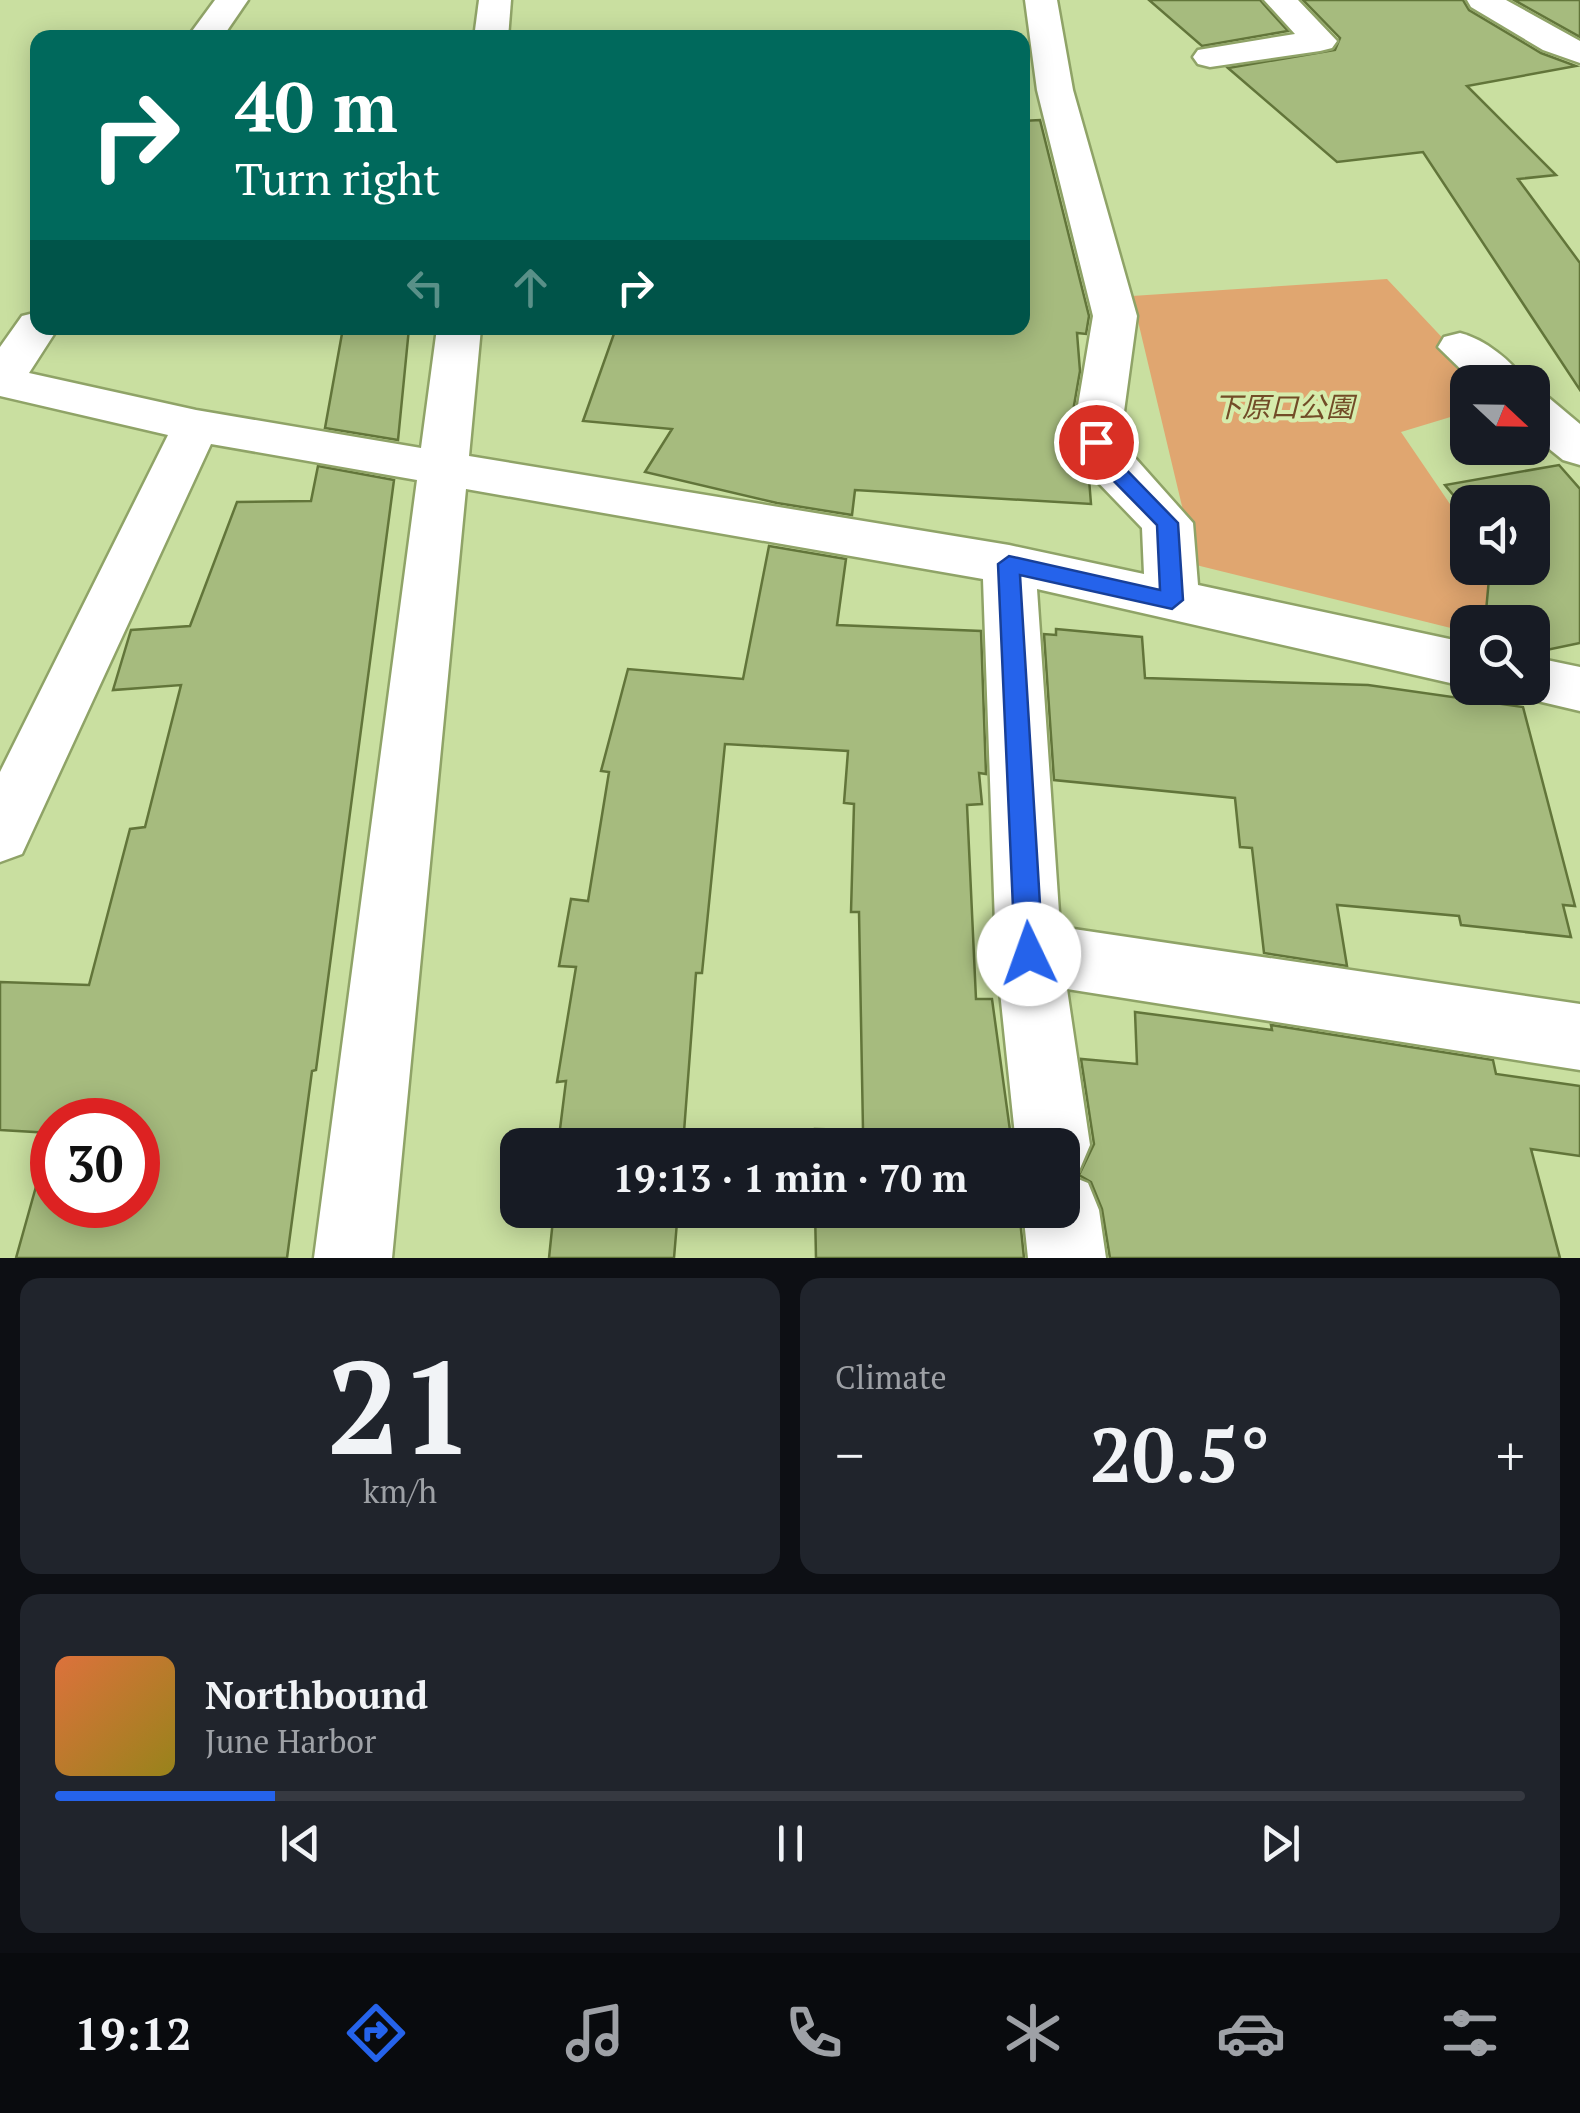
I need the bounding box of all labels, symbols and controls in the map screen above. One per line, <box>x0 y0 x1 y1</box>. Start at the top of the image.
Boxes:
text: 40 m <box>235 59 398 152</box>
icon: right <box>70 70 200 200</box>
text: Turn right <box>235 148 440 208</box>
icon: left <box>398 260 453 315</box>
icon: ahead <box>503 260 558 315</box>
icon: right <box>608 260 663 315</box>
north arrow <box>1450 365 1550 465</box>
map controls <box>1450 365 1550 705</box>
park label: 下原口公園 <box>1214 388 1358 425</box>
pin <box>1054 400 1139 485</box>
icon: arrive <box>1069 415 1124 470</box>
button: sound <box>1450 485 1550 585</box>
button: search <box>1450 605 1550 705</box>
position arrow <box>977 902 1081 1006</box>
speed limit sign: 30 <box>30 1098 160 1228</box>
text: 19:13 · 1 min · 70 m <box>613 1153 967 1203</box>
text: 21 <box>327 1319 473 1491</box>
text: Climate <box>835 1356 947 1398</box>
text: 20.5° <box>1090 1404 1270 1503</box>
text: − <box>835 1418 864 1491</box>
text: + <box>1496 1418 1525 1491</box>
text: km/h <box>363 1470 437 1512</box>
text: Northbound <box>205 1670 428 1720</box>
text: June Harbor <box>205 1720 376 1762</box>
icon: previous <box>273 1816 328 1871</box>
icon: pause <box>763 1816 818 1871</box>
icon: next <box>1253 1816 1308 1871</box>
icon: directions <box>341 1998 411 2068</box>
icon: music <box>560 1998 630 2068</box>
icon: phone <box>779 1998 849 2068</box>
icon: climate <box>998 1998 1068 2068</box>
icon: car <box>1216 1998 1286 2068</box>
icon: filters <box>1435 1998 1505 2068</box>
text: 19:12 <box>74 2003 192 2063</box>

